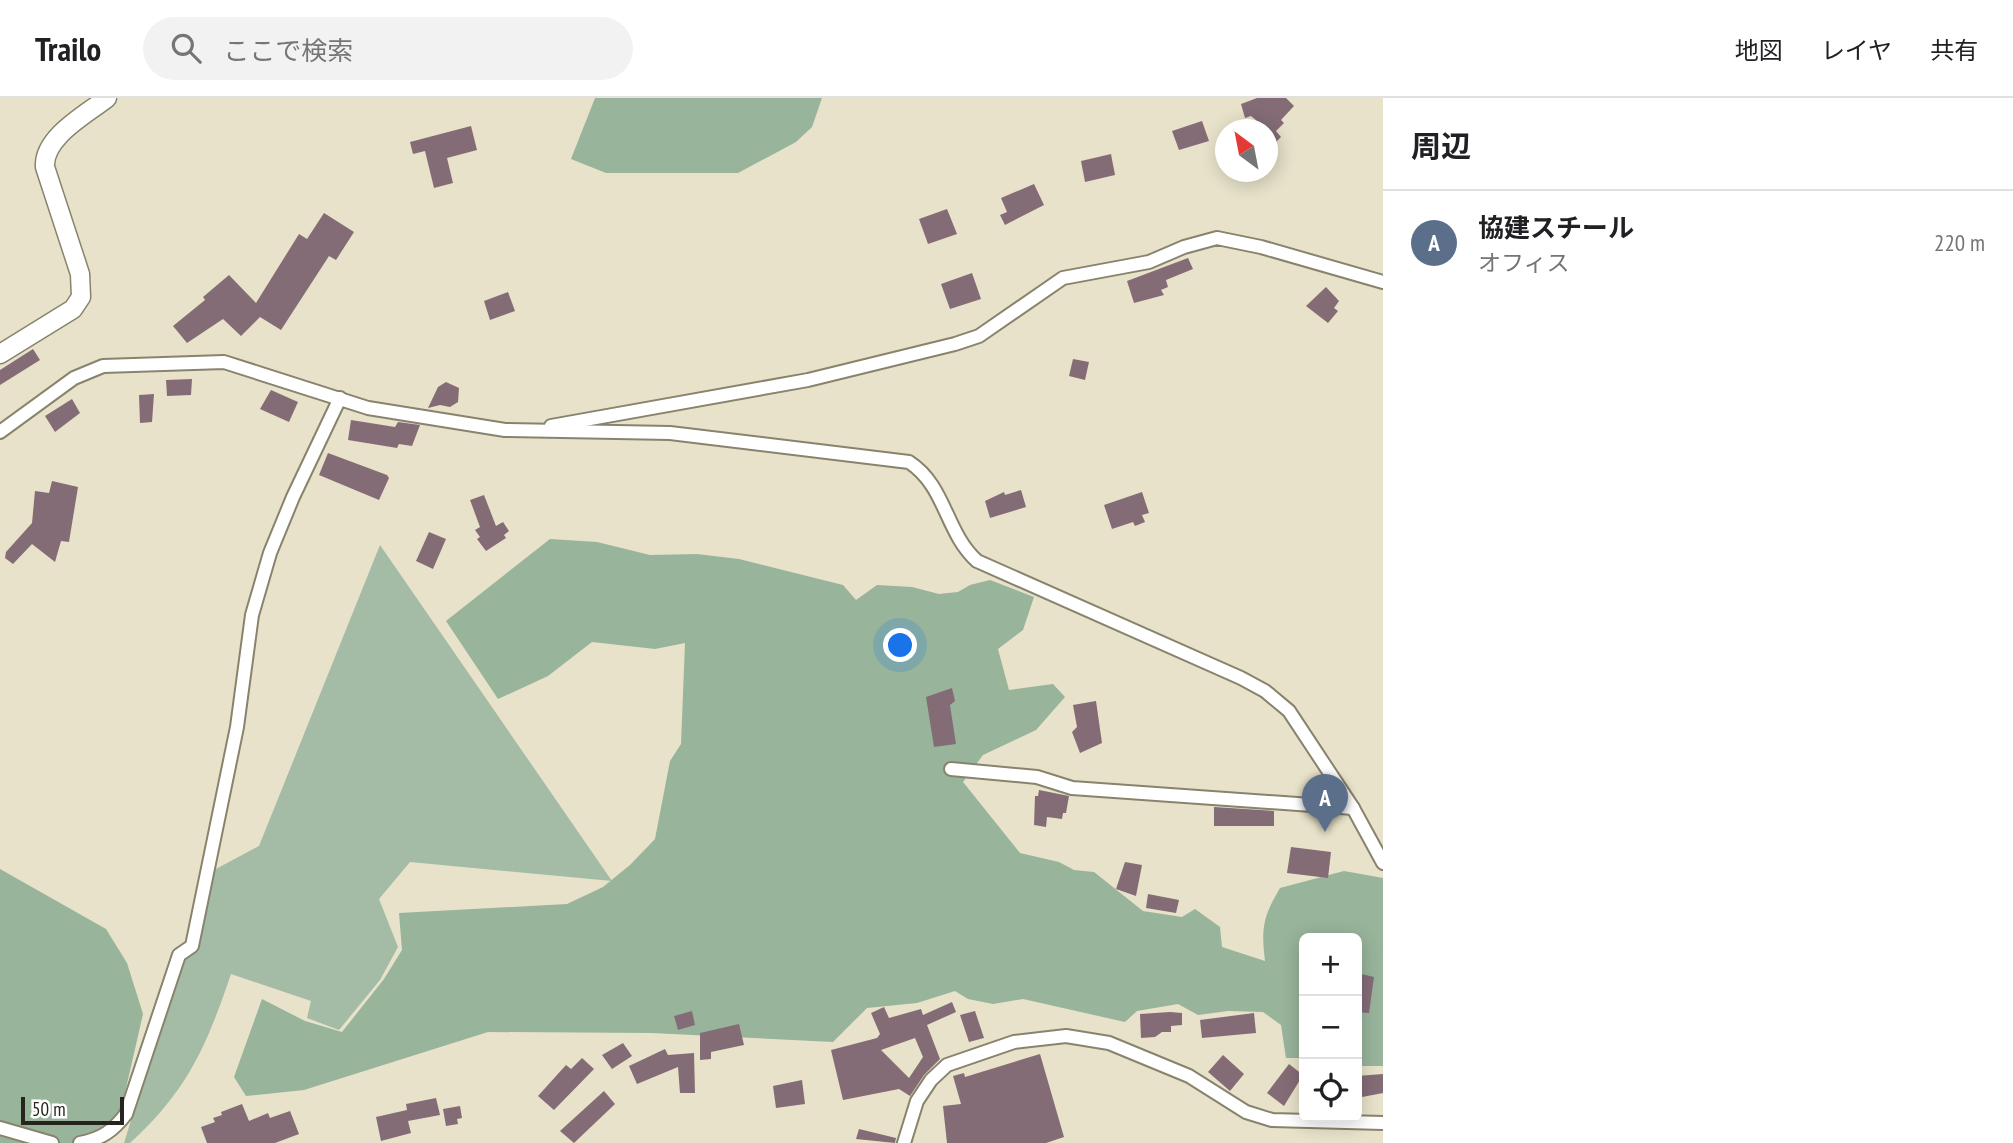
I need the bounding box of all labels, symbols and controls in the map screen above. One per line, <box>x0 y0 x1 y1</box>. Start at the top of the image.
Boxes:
search box <box>143 17 633 80</box>
text: Trailo <box>35 27 101 70</box>
icon: search <box>167 29 205 67</box>
text: ここで検索 <box>223 34 353 67</box>
text: 地図 <box>1735 35 1783 66</box>
text: レイヤ <box>1821 35 1892 66</box>
text: 共有 <box>1930 35 1978 66</box>
north arrow <box>1215 119 1278 182</box>
text: 周辺 <box>1411 126 1471 165</box>
text: 協建スチール <box>1478 211 1634 244</box>
text: A <box>1428 228 1440 257</box>
text: 220 m <box>1934 228 1985 257</box>
text: オフィス <box>1478 248 1570 277</box>
your location <box>883 628 917 662</box>
pin: A <box>1302 774 1348 832</box>
map controls <box>1299 933 1362 1122</box>
button: + <box>1299 933 1362 996</box>
button: − <box>1299 996 1362 1059</box>
button: locate <box>1299 1059 1362 1122</box>
scale bar <box>21 1094 124 1126</box>
text: 50 m <box>32 1097 66 1121</box>

